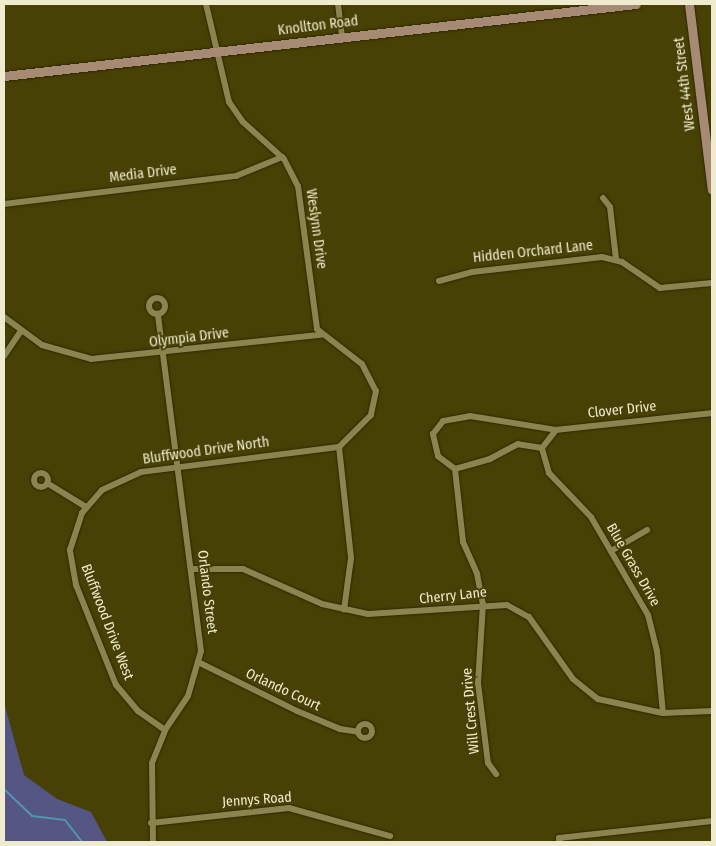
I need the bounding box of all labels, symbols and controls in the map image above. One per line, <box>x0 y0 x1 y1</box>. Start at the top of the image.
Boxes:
street label: Knollton Road <box>277 13 359 39</box>
street label: West 44th Street <box>671 36 699 132</box>
street label: Media Drive <box>108 162 178 186</box>
street label: Weslynn Drive <box>302 188 330 270</box>
street label: Hidden Orchard Lane <box>472 237 594 267</box>
street label: Olympia Drive <box>148 325 230 351</box>
street label: Clover Drive <box>587 398 657 422</box>
street label: Bluffwood Drive North <box>142 434 270 468</box>
street label: Blue Grass Drive <box>603 521 663 609</box>
street label: Orlando Street <box>194 549 220 635</box>
street label: Bluffwood Drive West <box>77 562 137 682</box>
street label: Cherry Lane <box>418 584 488 608</box>
street label: Orlando Court <box>243 665 323 715</box>
street label: Will Crest Drive <box>459 667 483 755</box>
street label: Jennys Road <box>222 789 292 811</box>

